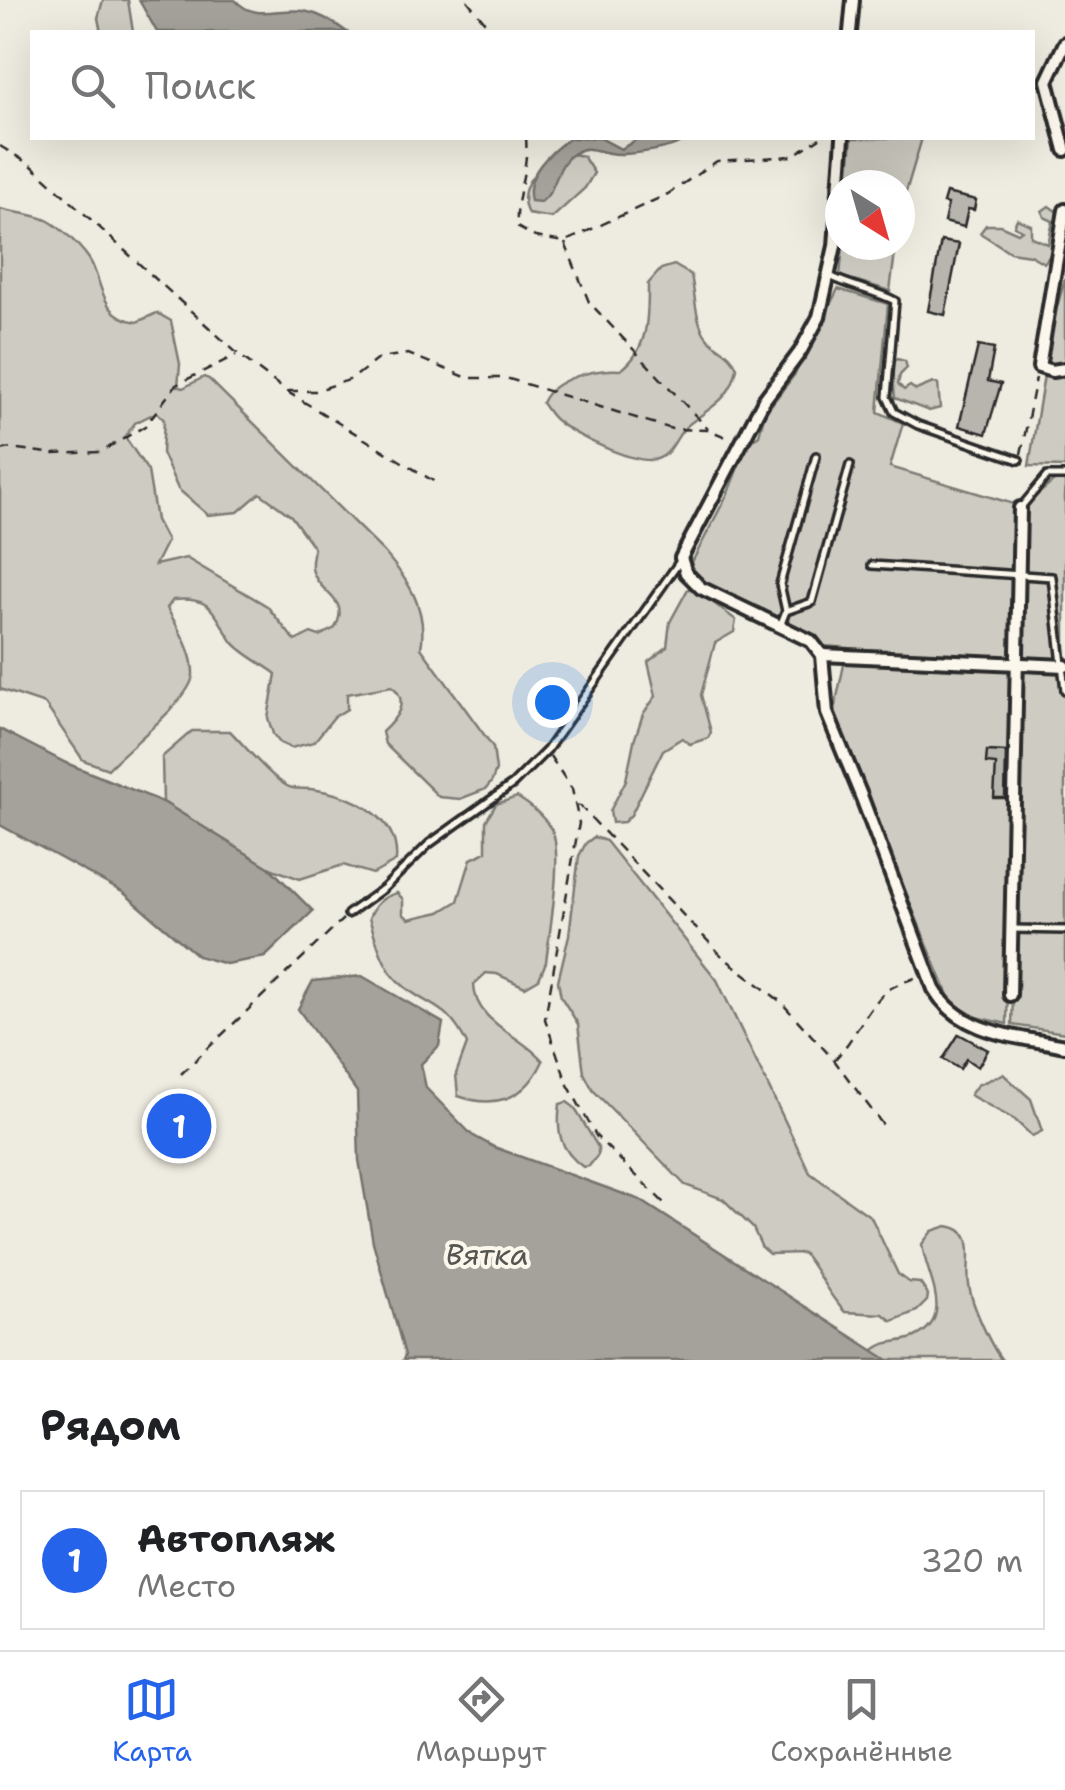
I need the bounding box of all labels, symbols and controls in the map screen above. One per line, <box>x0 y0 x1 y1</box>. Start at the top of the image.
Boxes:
search box <box>30 30 1035 140</box>
icon: search <box>65 58 120 113</box>
text: Поиск <box>145 60 256 111</box>
north arrow <box>825 170 915 260</box>
your location <box>527 677 578 728</box>
pin: 1 <box>146 1088 212 1164</box>
water label: Вятка <box>445 1234 529 1275</box>
text: Рядом <box>40 1397 181 1453</box>
text: Автопляж <box>137 1513 335 1564</box>
text: 1 <box>67 1539 82 1582</box>
text: 320 m <box>920 1539 1023 1582</box>
text: Место <box>137 1564 236 1607</box>
tab: Карта <box>112 1672 192 1770</box>
tab: Маршрут <box>416 1672 546 1770</box>
tab: Сохранённые <box>770 1672 953 1770</box>

